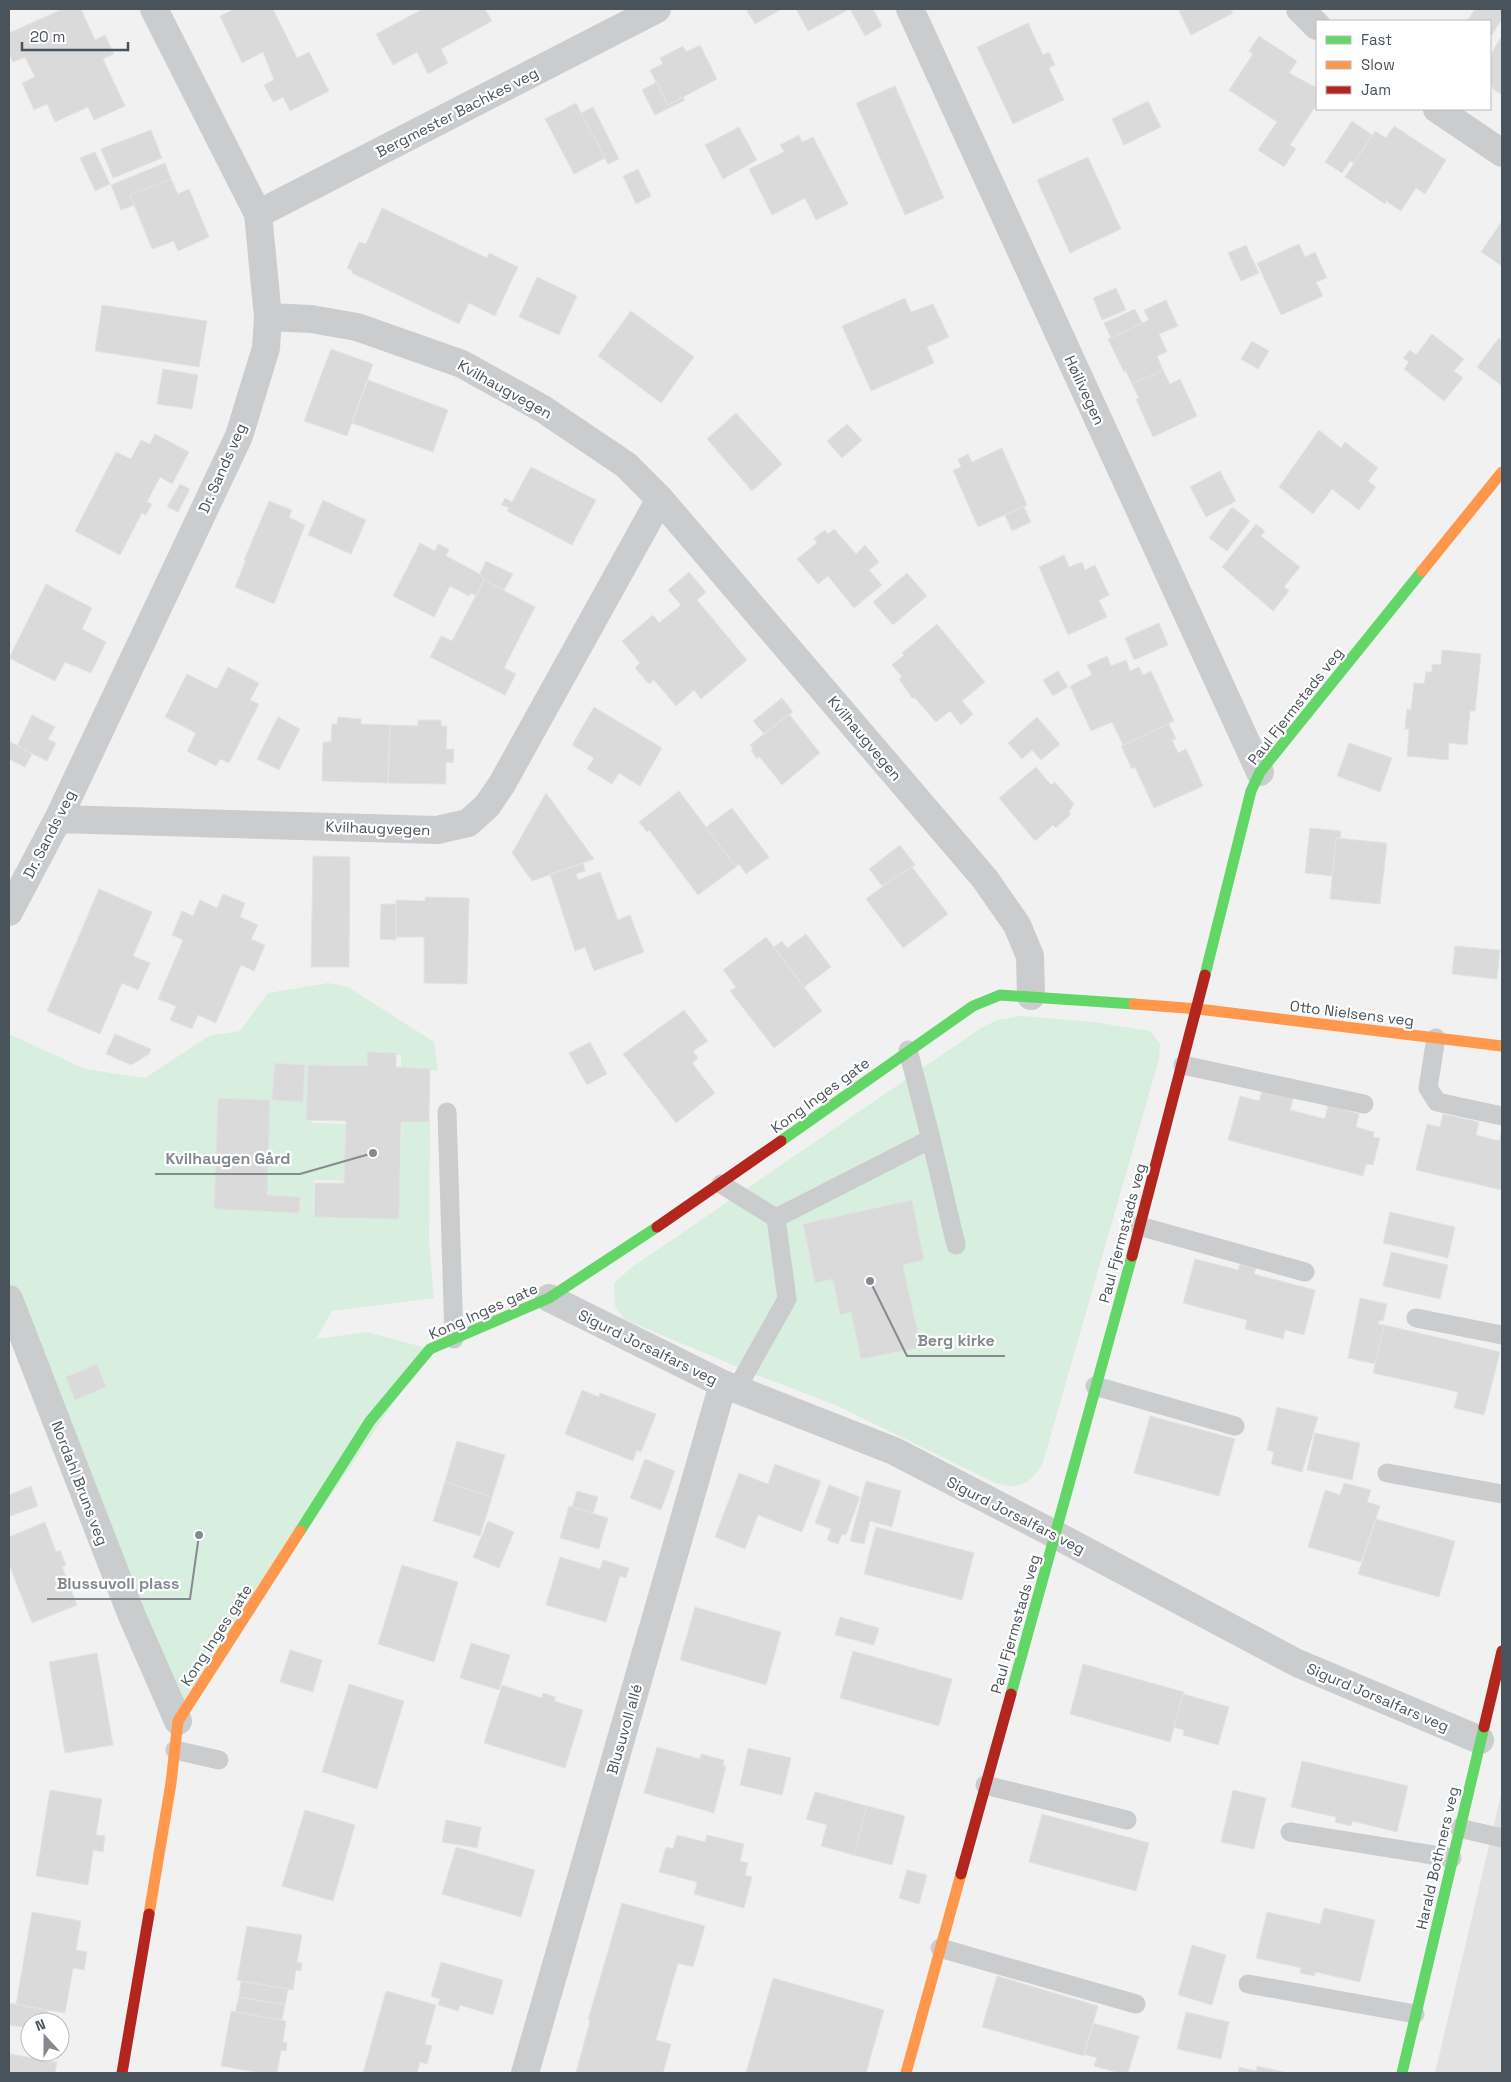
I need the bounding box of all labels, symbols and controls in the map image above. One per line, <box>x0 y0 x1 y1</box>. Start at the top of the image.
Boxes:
scale bar <box>22 20 129 52</box>
legend <box>1316 20 1491 110</box>
text: 20 m <box>30 27 65 46</box>
text: Fast <box>1361 30 1392 49</box>
text: Slow <box>1361 55 1395 74</box>
street label: Bergmester Bachkes veg <box>373 63 541 161</box>
text: Jam <box>1361 80 1391 99</box>
street label: Høilivegen <box>1061 352 1109 428</box>
street label: Kvilhaugvegen <box>454 355 556 423</box>
street label: Dr. Sands veg <box>194 420 250 516</box>
street label: Paul Fjermstads veg <box>1243 643 1347 769</box>
street label: Kvilhaugvegen <box>824 692 906 784</box>
street label: Dr. Sands veg <box>19 787 79 881</box>
street label: Kvilhaugvegen <box>325 817 431 839</box>
street label: Otto Nielsens veg <box>1289 996 1415 1030</box>
street label: Kong Inges gate <box>767 1053 873 1137</box>
callout: Kvilhaugen Gård <box>155 1143 300 1174</box>
text: Kvilhaugen Gård <box>165 1148 291 1169</box>
street label: Paul Fjermstads veg <box>1094 1161 1150 1305</box>
street label: Kong Inges gate <box>426 1278 541 1344</box>
street label: Sigurd Jorsalfars veg <box>575 1305 721 1389</box>
callout: Berg kirke <box>907 1325 1005 1356</box>
text: Berg kirke <box>917 1330 995 1351</box>
street label: Nordahl Bruns veg <box>48 1418 112 1548</box>
street label: Sigurd Jorsalfars veg <box>944 1472 1088 1558</box>
street label: Paul Fjermstads veg <box>986 1552 1044 1696</box>
callout: Blussuvoll plass <box>47 1568 190 1599</box>
text: Blussuvoll plass <box>57 1573 179 1594</box>
street label: Kong Inges gate <box>176 1581 256 1689</box>
street label: Sigurd Jorsalfars veg <box>1304 1658 1452 1736</box>
street label: Blusuvoll allé <box>602 1682 646 1776</box>
street label: Harald Bothners veg <box>1411 1785 1463 1931</box>
north arrow <box>20 2012 70 2062</box>
text: N <box>33 2015 48 2035</box>

